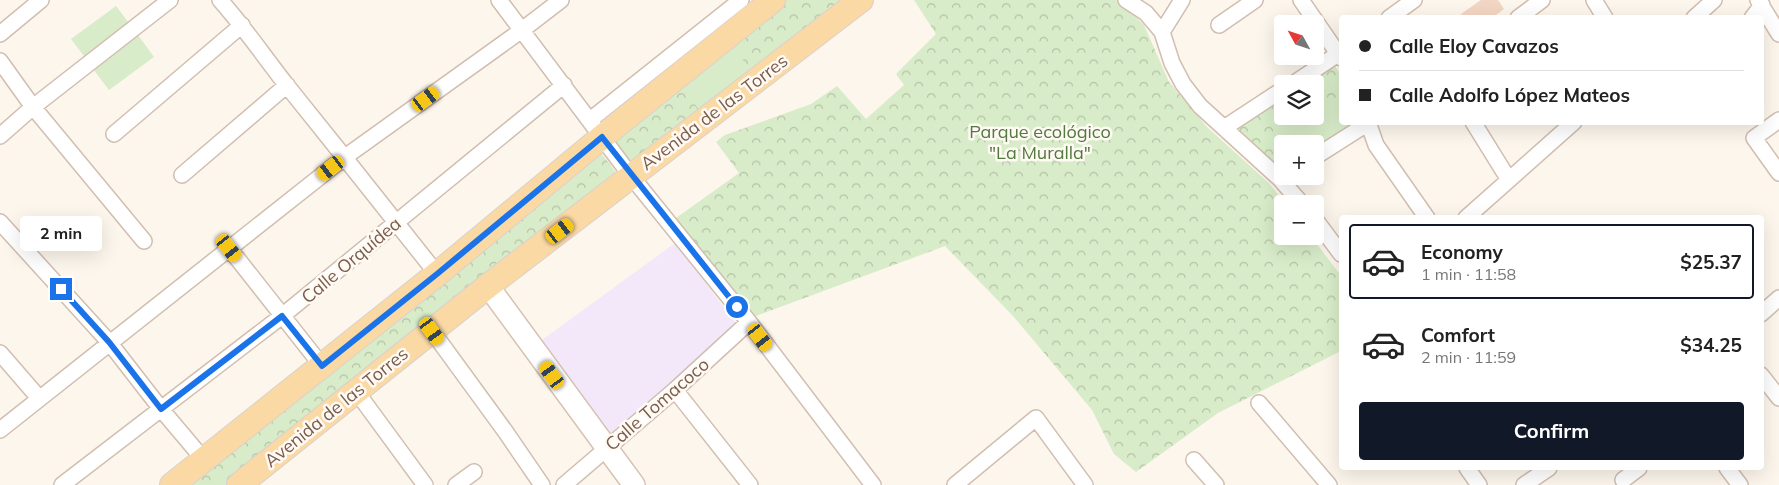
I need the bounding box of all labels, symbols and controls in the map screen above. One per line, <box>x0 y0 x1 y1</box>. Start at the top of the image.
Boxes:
north arrow <box>1274 15 1324 65</box>
map controls <box>1274 15 1324 245</box>
text: Calle Eloy Cavazos <box>1389 34 1559 58</box>
street label: Avenida de las Torres <box>636 49 792 175</box>
button: layers <box>1274 75 1324 125</box>
text: Calle Adolfo López Mateos <box>1389 83 1630 107</box>
car <box>409 84 442 114</box>
park label: Parque ecológico "La Muralla" <box>969 120 1111 164</box>
button: + <box>1274 135 1324 185</box>
car <box>314 153 347 183</box>
button: − <box>1274 195 1324 245</box>
street label: Calle Orquídea <box>296 212 406 308</box>
callout: 2 min <box>20 216 102 252</box>
car <box>543 216 576 246</box>
text: 2 min <box>40 223 82 243</box>
car <box>213 232 244 264</box>
icon: car <box>1361 239 1406 284</box>
text: Economy <box>1421 240 1503 264</box>
text: $25.37 <box>1680 250 1742 274</box>
text: 1 min · 11:58 <box>1421 264 1516 284</box>
route end <box>50 278 72 300</box>
route start <box>726 296 748 318</box>
car <box>417 314 446 348</box>
car <box>744 321 775 353</box>
icon: car <box>1361 322 1406 367</box>
text: Comfort <box>1421 323 1495 347</box>
text: $34.25 <box>1680 333 1742 357</box>
street label: Avenida de las Torres <box>259 342 413 472</box>
text: 2 min · 11:59 <box>1421 347 1516 367</box>
street label: Calle Tomacoco <box>600 353 714 455</box>
car <box>537 358 566 392</box>
button: Confirm <box>1359 402 1744 460</box>

